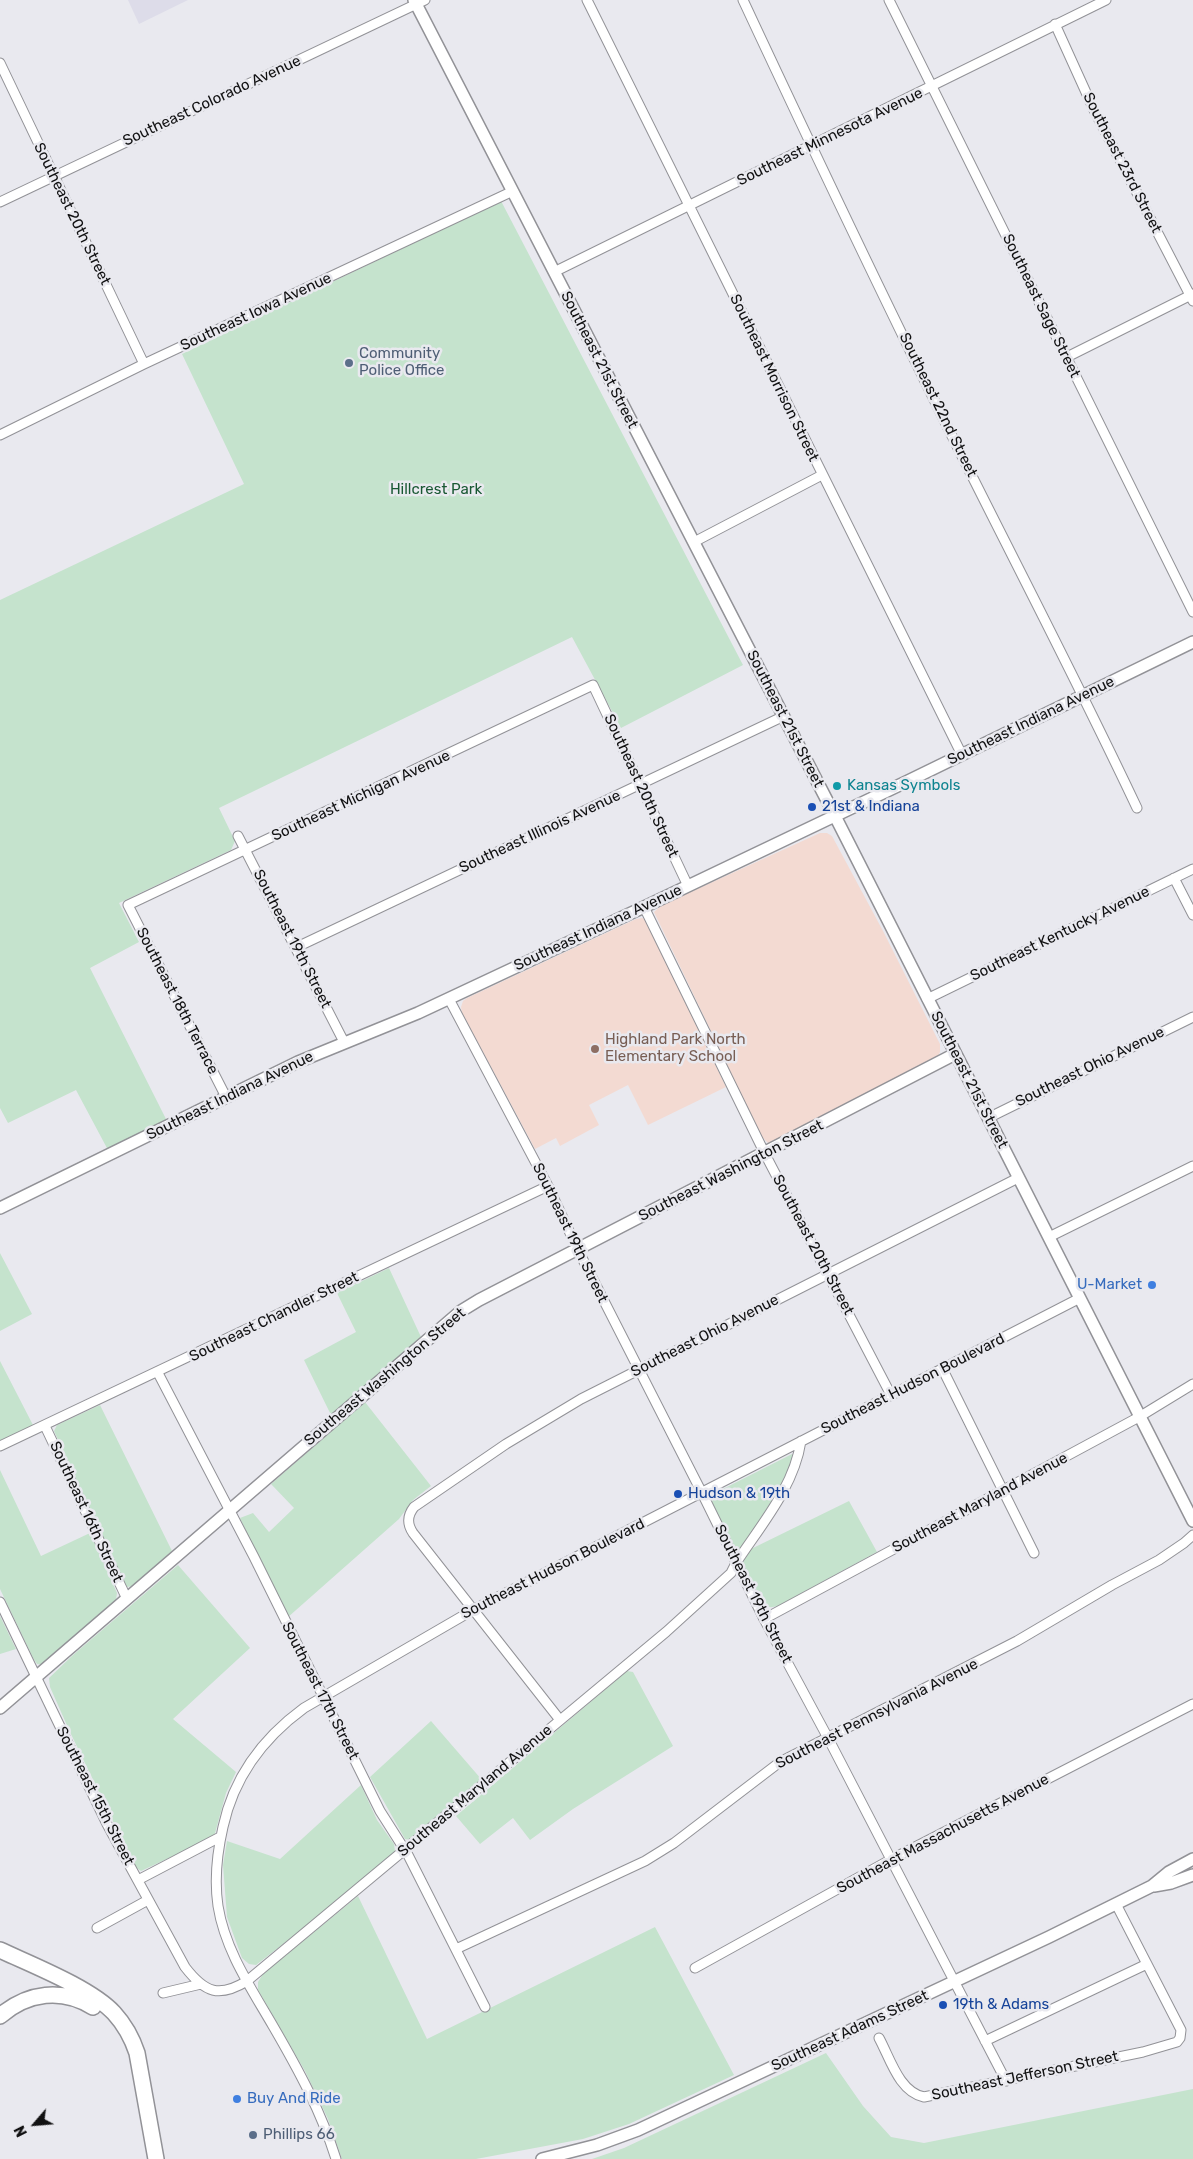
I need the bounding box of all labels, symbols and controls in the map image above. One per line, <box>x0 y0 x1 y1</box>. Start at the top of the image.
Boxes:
street label: Southeast Colorado Avenue <box>120 52 304 150</box>
street label: Southeast Minnesota Avenue <box>734 84 926 190</box>
street label: Southeast 23rd Street <box>1079 90 1165 236</box>
street label: Southeast 20th Street <box>30 140 114 288</box>
street label: Southeast Sage Street <box>998 231 1084 381</box>
street label: Southeast Iowa Avenue <box>178 269 334 355</box>
street label: Southeast 21st Street <box>557 288 641 432</box>
street label: Southeast Morrison Street <box>726 291 822 465</box>
street label: Southeast 22nd Street <box>895 330 981 480</box>
place label: Community Police Office <box>359 345 444 380</box>
marker: Community Police Office <box>343 357 355 369</box>
park label: Hillcrest Park <box>390 481 482 499</box>
street label: Southeast 21st Street <box>743 647 827 791</box>
street label: Southeast Indiana Avenue <box>945 673 1117 769</box>
street label: Southeast 20th Street <box>600 711 682 861</box>
street label: Southeast Michigan Avenue <box>269 747 453 845</box>
place label: Kansas Symbols <box>847 777 960 795</box>
marker: Kansas Symbols <box>831 780 843 792</box>
street label: Southeast Illinois Avenue <box>456 787 624 877</box>
place label: 21st & Indiana <box>822 798 920 816</box>
marker: 21st & Indiana <box>806 801 818 813</box>
street label: Southeast 19th Street <box>249 867 335 1011</box>
street label: Southeast Indiana Avenue <box>511 881 685 975</box>
street label: Southeast Kentucky Avenue <box>967 883 1153 985</box>
street label: Southeast 18th Terrace <box>132 925 222 1077</box>
street label: Southeast 21st Street <box>927 1008 1011 1152</box>
street label: Southeast Ohio Avenue <box>1013 1023 1167 1111</box>
place label: Highland Park North Elementary School <box>605 1031 746 1066</box>
marker: Highland Park North Elementary School <box>589 1043 601 1055</box>
street label: Southeast Indiana Avenue <box>144 1048 316 1144</box>
street label: Southeast Washington Street <box>636 1116 826 1226</box>
street label: Southeast 19th Street <box>528 1160 612 1306</box>
street label: Southeast 20th Street <box>768 1172 858 1318</box>
street label: Southeast Chandler Street <box>186 1268 362 1366</box>
place label: U-Market <box>1077 1276 1142 1294</box>
marker: U-Market <box>1146 1279 1158 1291</box>
street label: Southeast Ohio Avenue <box>628 1291 782 1381</box>
street label: Southeast Washington Street <box>301 1304 469 1450</box>
street label: Southeast Hudson Boulevard <box>818 1330 1008 1438</box>
street label: Southeast 16th Street <box>45 1439 127 1585</box>
street label: Southeast Maryland Avenue <box>889 1449 1071 1557</box>
place label: Hudson & 19th <box>688 1485 790 1503</box>
marker: Hudson & 19th <box>672 1488 684 1500</box>
street label: Southeast Hudson Boulevard <box>458 1515 648 1623</box>
street label: Southeast 19th Street <box>710 1522 796 1666</box>
street label: Southeast 17th Street <box>277 1619 363 1763</box>
street label: Southeast Pennsylvania Avenue <box>773 1655 981 1773</box>
street label: Southeast Maryland Avenue <box>394 1721 556 1861</box>
street label: Southeast 15th Street <box>52 1724 138 1868</box>
street label: Southeast Massachusetts Avenue <box>834 1770 1052 1898</box>
street label: Southeast Adams Street <box>769 1987 931 2075</box>
place label: 19th & Adams <box>953 1996 1049 2014</box>
marker: 19th & Adams <box>937 1999 949 2011</box>
street label: Southeast Jefferson Street <box>930 2047 1120 2105</box>
place label: Buy And Ride <box>247 2090 341 2108</box>
marker: Buy And Ride <box>231 2093 243 2105</box>
north arrow <box>10 2099 60 2149</box>
text: N <box>11 2123 31 2139</box>
place label: Phillips 66 <box>263 2126 335 2144</box>
marker: Phillips 66 <box>247 2129 259 2141</box>

